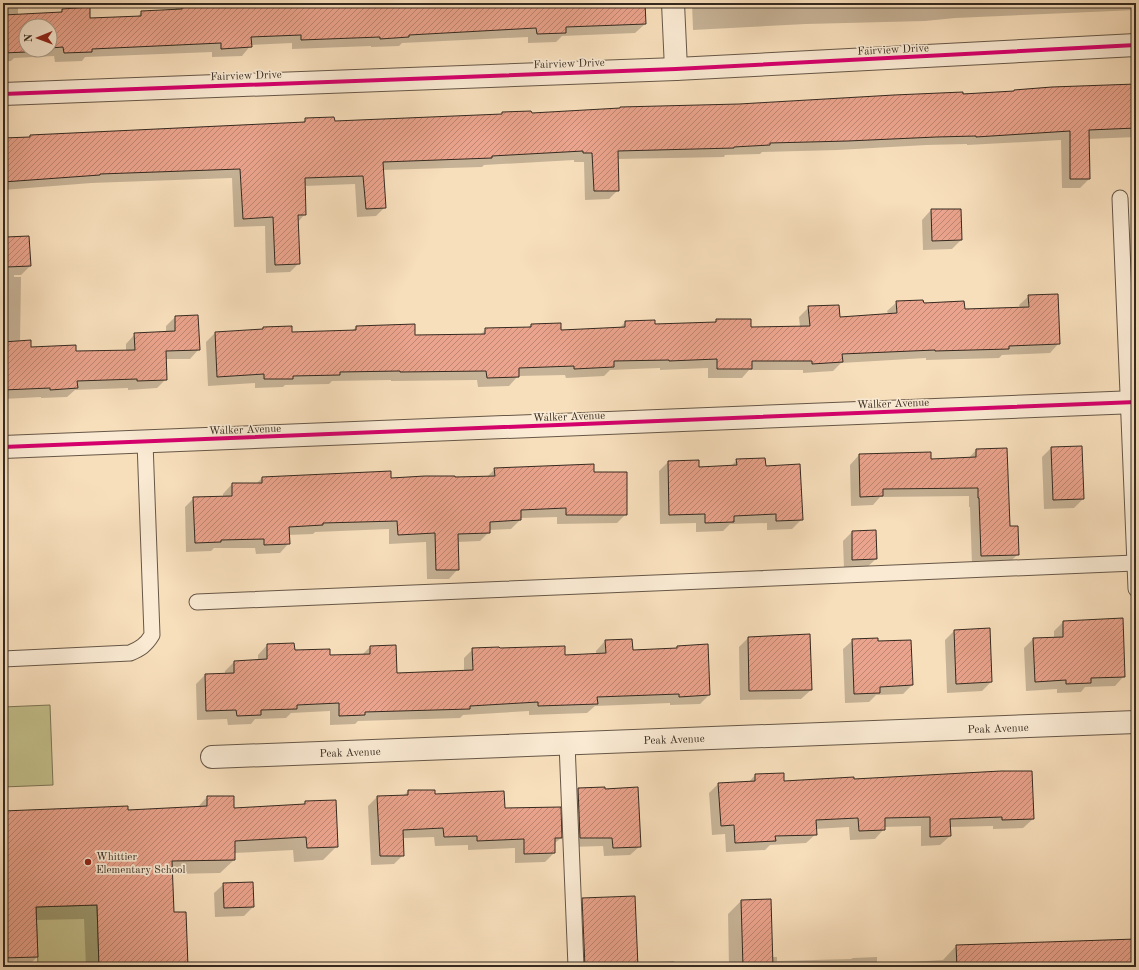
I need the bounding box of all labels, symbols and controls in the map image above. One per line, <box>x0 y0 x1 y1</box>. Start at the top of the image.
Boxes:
north arrow <box>18 18 58 58</box>
text: N <box>24 33 35 42</box>
street label: Fairview Drive <box>857 43 929 58</box>
street label: Fairview Drive <box>533 58 605 71</box>
street label: Fairview Drive <box>210 70 282 83</box>
street label: Walker Avenue <box>857 398 930 411</box>
street label: Walker Avenue <box>533 411 606 424</box>
street label: Walker Avenue <box>209 424 282 437</box>
street label: Peak Avenue <box>967 723 1029 736</box>
street label: Peak Avenue <box>643 734 705 747</box>
street label: Peak Avenue <box>319 747 381 760</box>
place label: Whittier Elementary School <box>96 852 186 876</box>
marker: Whittier Elementary School <box>83 857 93 867</box>

